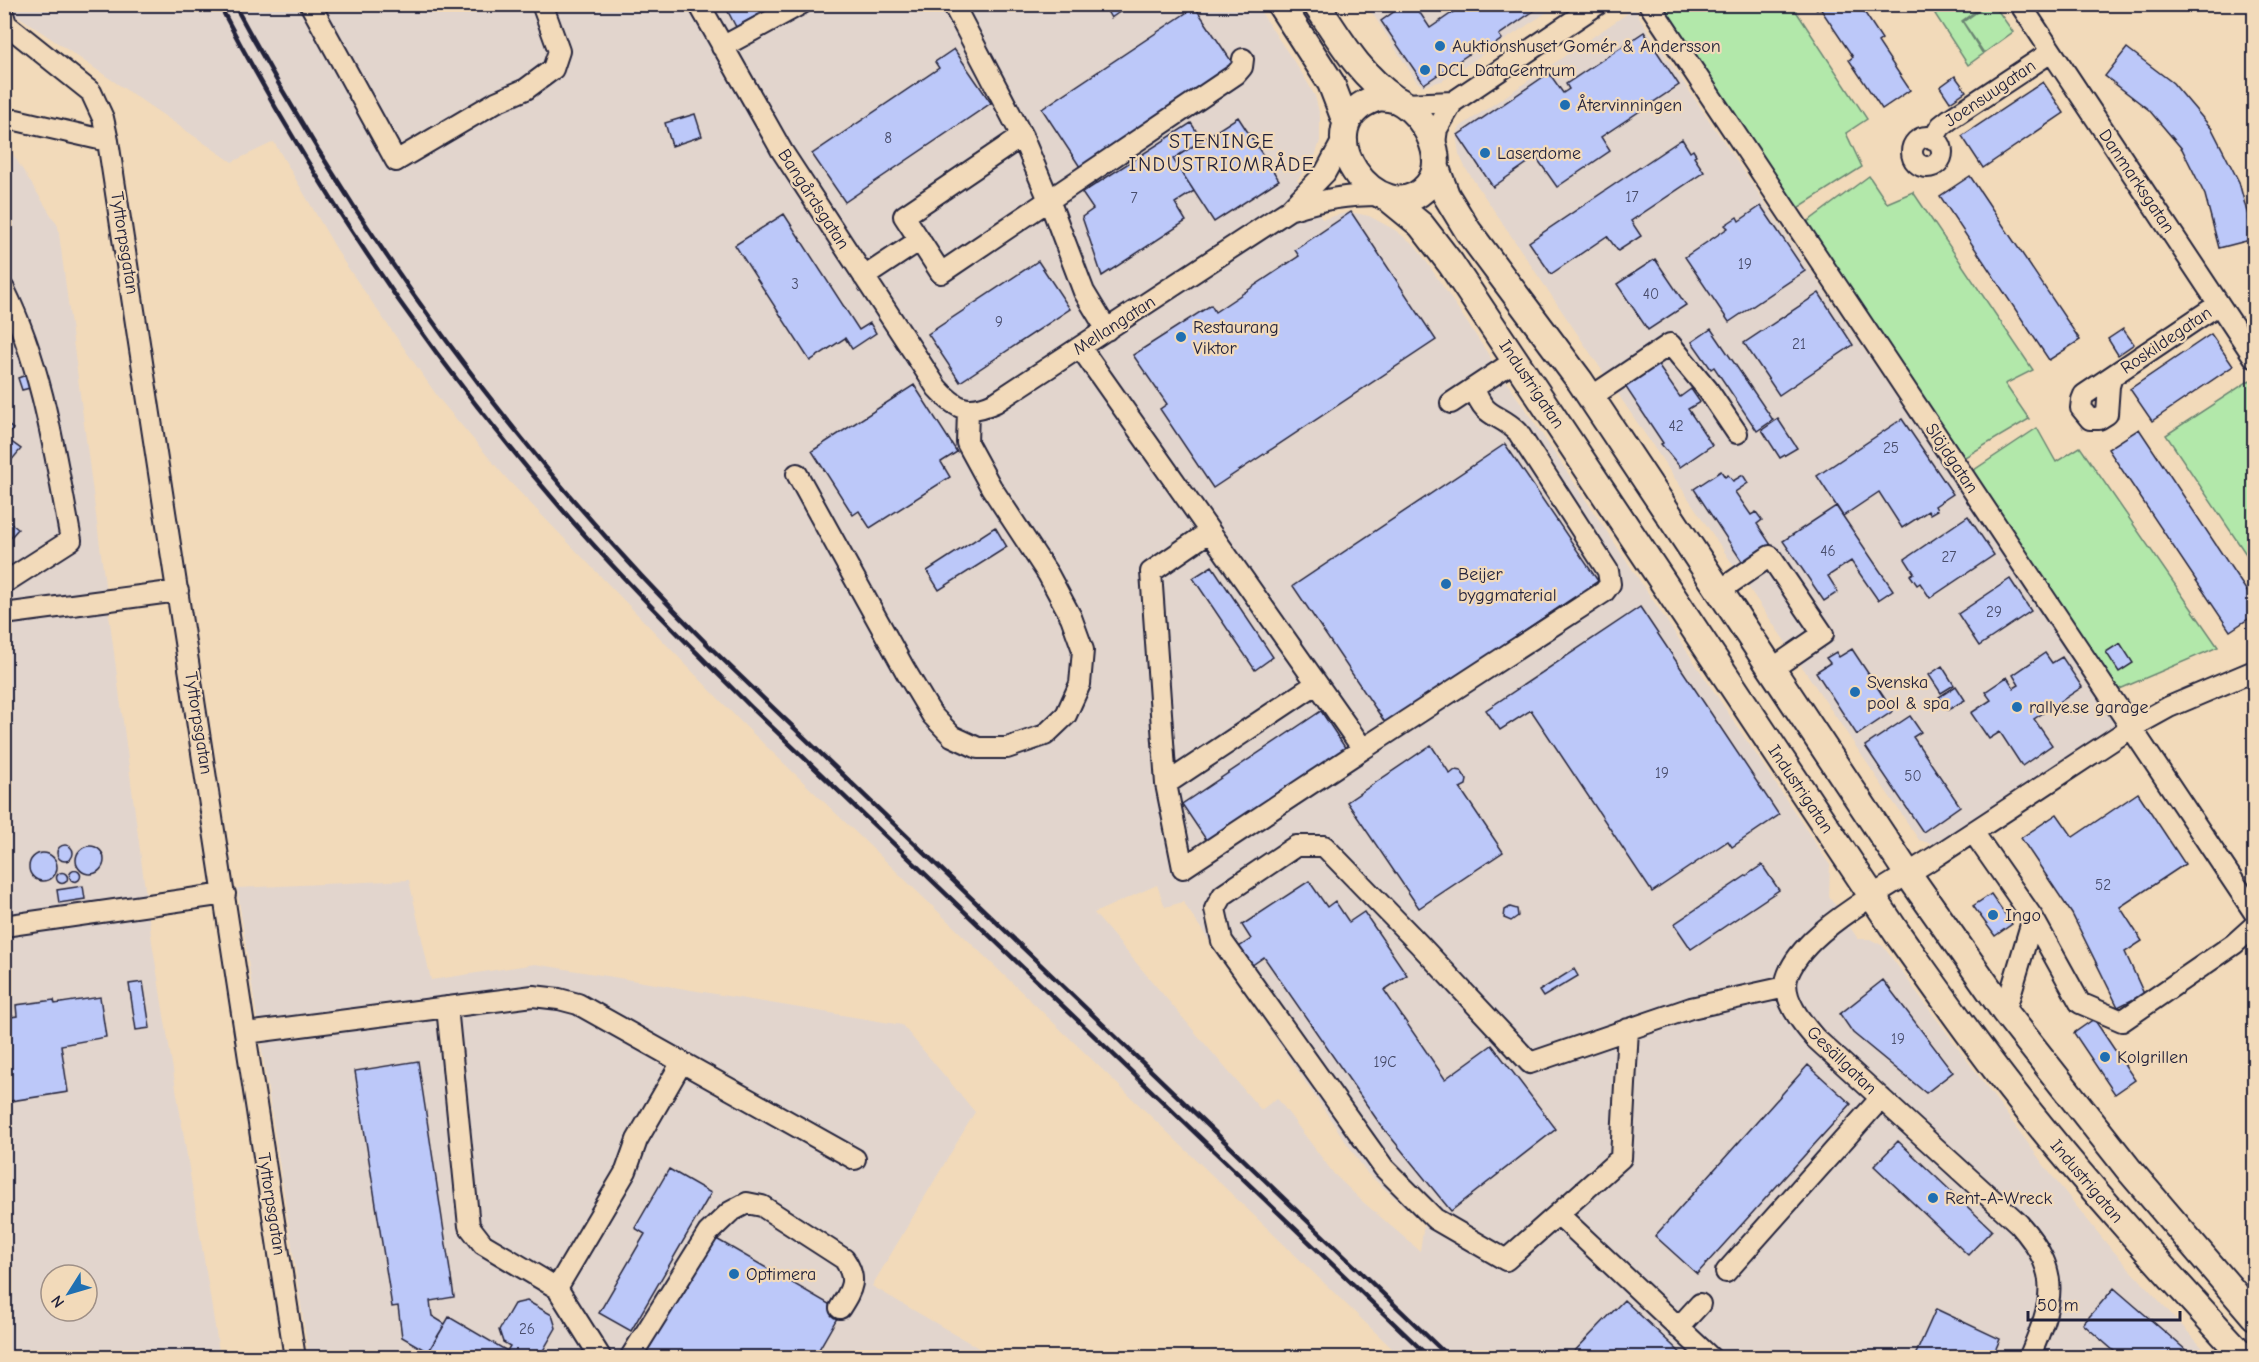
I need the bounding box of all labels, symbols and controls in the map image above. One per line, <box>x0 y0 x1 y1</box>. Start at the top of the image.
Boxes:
place label: Auktionshuset Gomér & Andersson <box>1452 36 1721 57</box>
marker: Auktionshuset Gomér & Andersson <box>1433 39 1447 53</box>
street label: Joensuugatan <box>1941 55 2040 132</box>
place label: DCL DataCentrum <box>1437 60 1575 81</box>
marker: DCL DataCentrum <box>1418 63 1432 77</box>
place label: Återvinningen <box>1577 94 1682 116</box>
marker: Återvinningen <box>1558 98 1572 112</box>
street label: Danmarksgatan <box>2094 125 2179 237</box>
house number: 8 <box>884 129 892 147</box>
district label: STENINGE INDUSTRIOMRÅDE <box>1129 130 1315 176</box>
place label: Laserdome <box>1497 143 1581 164</box>
street label: Bangårdsgatan <box>773 145 854 253</box>
marker: Laserdome <box>1478 146 1492 160</box>
house number: 17 <box>1625 188 1639 206</box>
house number: 7 <box>1130 189 1138 207</box>
street label: Tyttorpsgatan <box>106 190 143 296</box>
house number: 19 <box>1738 255 1752 273</box>
house number: 3 <box>791 275 799 293</box>
house number: 40 <box>1643 285 1659 303</box>
street label: Mellangatan <box>1069 291 1159 360</box>
street label: Roskildegatan <box>2117 302 2216 379</box>
house number: 9 <box>995 313 1003 331</box>
place label: Restaurang Viktor <box>1193 317 1279 359</box>
marker: Restaurang Viktor <box>1174 330 1188 344</box>
house number: 21 <box>1792 335 1806 353</box>
street label: Industrigatan <box>1494 336 1569 433</box>
house number: 42 <box>1668 417 1684 435</box>
street label: Slöjdgatan <box>1921 419 1983 497</box>
house number: 25 <box>1883 439 1899 457</box>
house number: 46 <box>1820 542 1836 560</box>
house number: 27 <box>1942 548 1956 566</box>
place label: Beijer byggmaterial <box>1458 564 1557 606</box>
marker: Beijer byggmaterial <box>1439 577 1453 591</box>
house number: 29 <box>1986 603 2002 621</box>
street label: Tyttorpsgatan <box>180 670 217 776</box>
place label: Svenska pool & spa <box>1867 672 1950 714</box>
marker: Svenska pool & spa <box>1848 685 1862 699</box>
place label: rallye.se garage <box>2029 697 2148 718</box>
marker: rallye.se garage <box>2010 700 2024 714</box>
street label: Industrigatan <box>1763 741 1838 838</box>
house number: 19 <box>1655 764 1669 782</box>
house number: 50 <box>1904 767 1922 785</box>
house number: 52 <box>2095 876 2111 894</box>
place label: Ingo <box>2005 905 2041 926</box>
marker: Ingo <box>1986 908 2000 922</box>
street label: Gesällgatan <box>1802 1022 1881 1099</box>
house number: 19 <box>1891 1030 1905 1048</box>
place label: Kolgrillen <box>2117 1047 2188 1068</box>
marker: Kolgrillen <box>2098 1050 2112 1064</box>
house number: 19C <box>1373 1053 1397 1071</box>
street label: Industrigatan <box>2046 1135 2128 1227</box>
street label: Tyttorpsgatan <box>253 1151 290 1257</box>
place label: Rent-A-Wreck <box>1945 1188 2053 1209</box>
marker: Rent-A-Wreck <box>1926 1191 1940 1205</box>
north arrow <box>39 1263 99 1323</box>
place label: Optimera <box>746 1264 816 1285</box>
marker: Optimera <box>727 1267 741 1281</box>
scale bar <box>2028 1284 2180 1322</box>
text: N <box>47 1292 68 1311</box>
text: 50 m <box>2037 1295 2079 1316</box>
house number: 26 <box>519 1320 535 1338</box>

